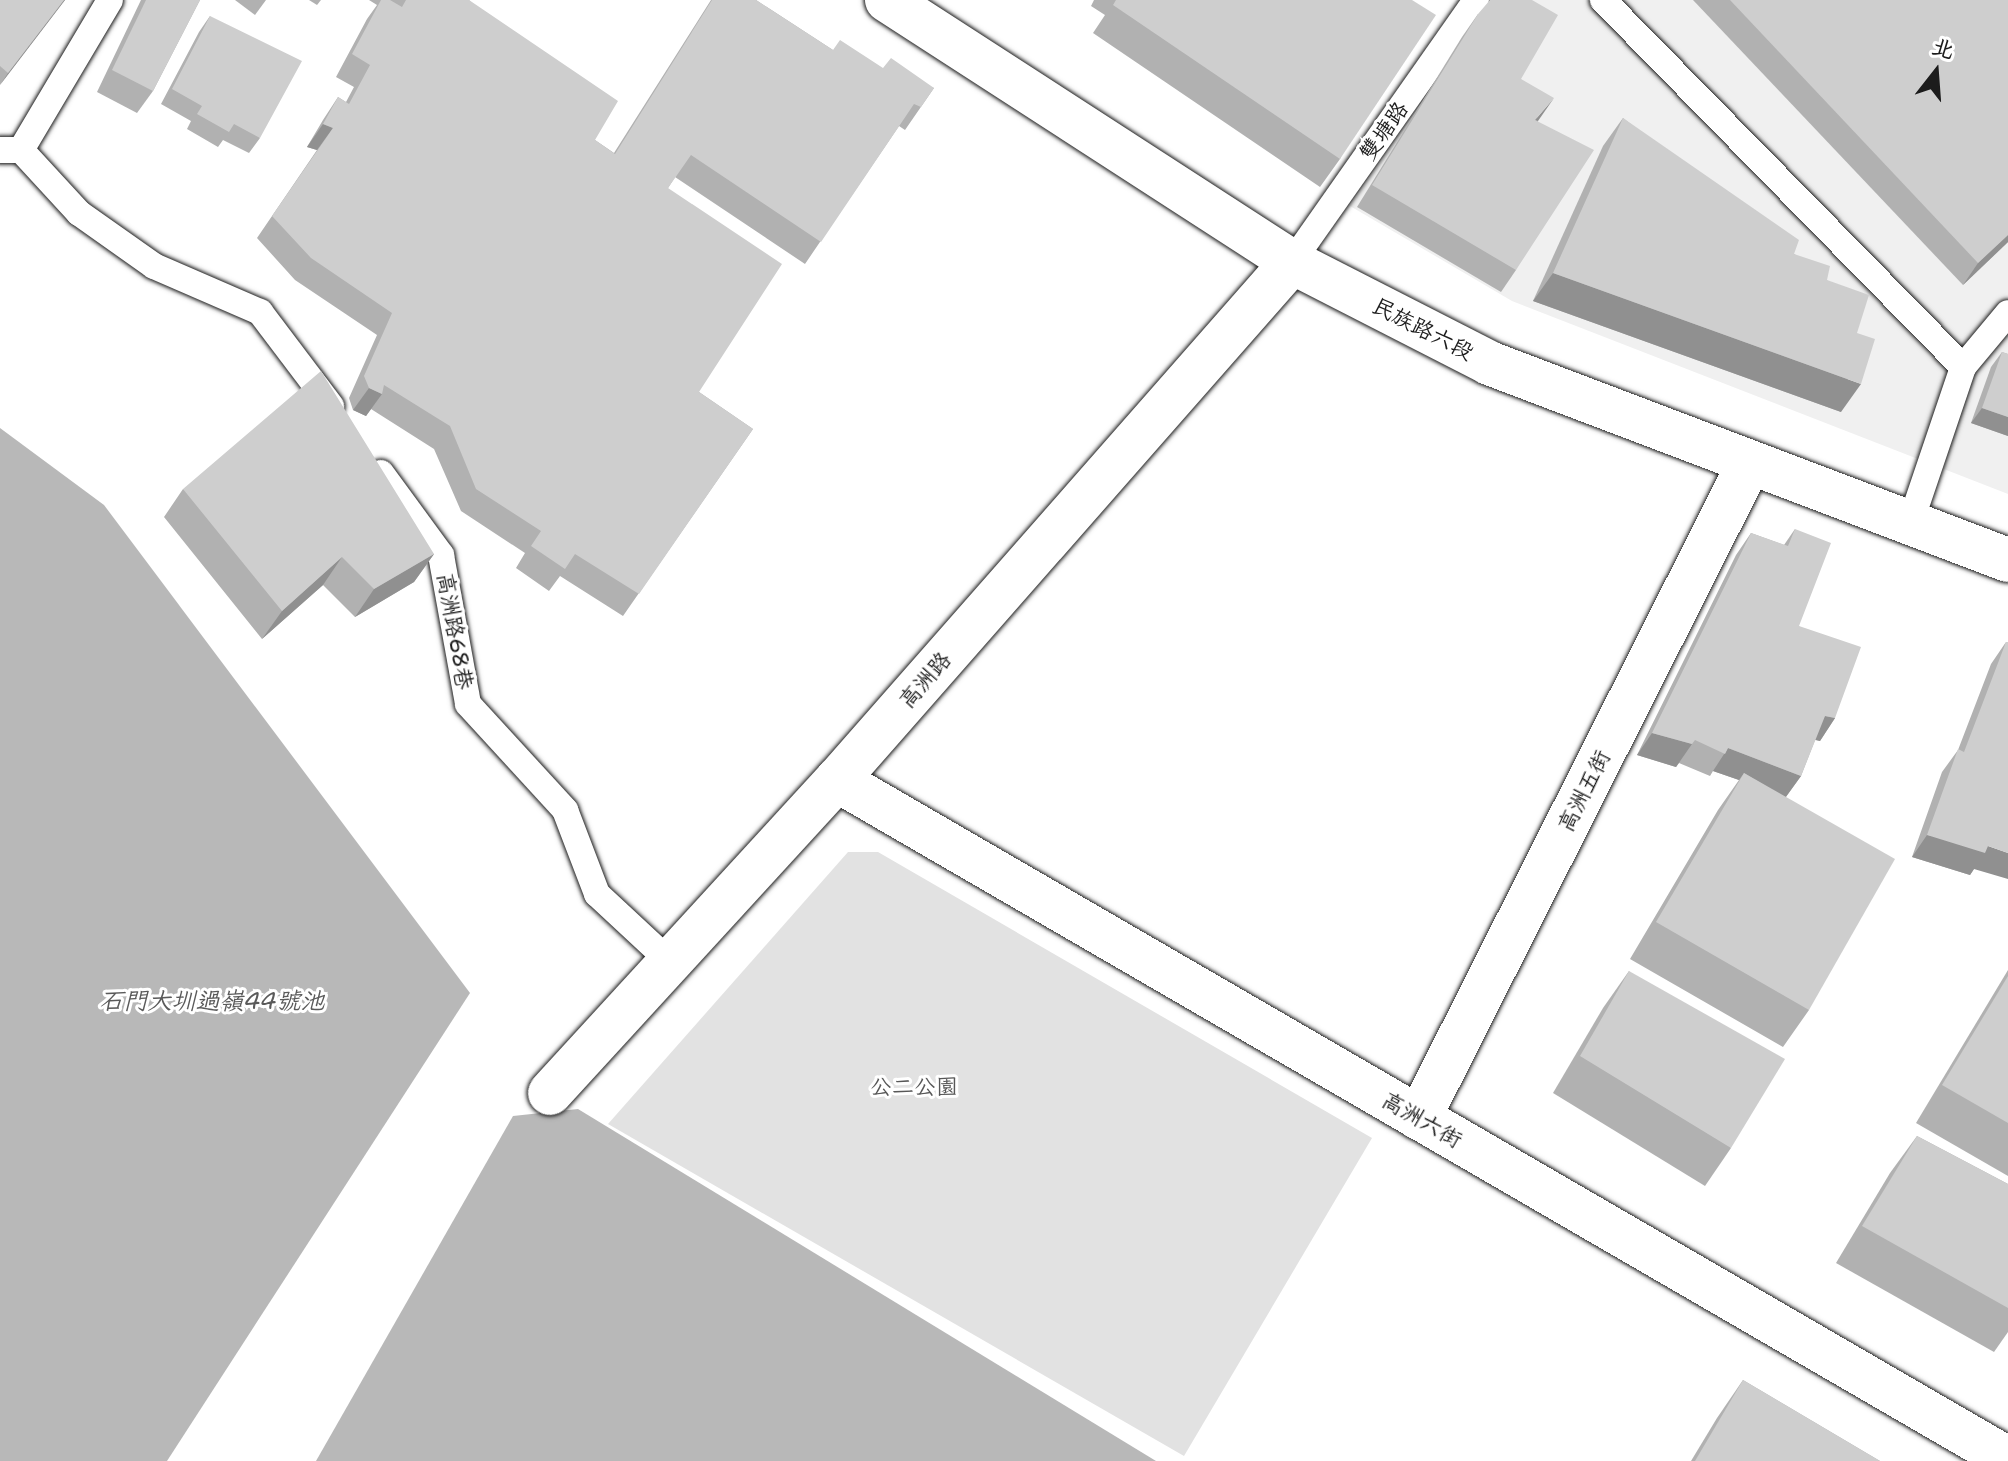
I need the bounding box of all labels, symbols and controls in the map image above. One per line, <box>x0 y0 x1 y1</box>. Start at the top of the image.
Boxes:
text: 北 <box>1928 31 1958 66</box>
north arrow <box>1896 32 1976 112</box>
street label: 雙塘路 <box>1354 96 1414 166</box>
street label: 民族路六段 <box>1368 292 1478 366</box>
street label: 高洲路68巷 <box>432 571 478 691</box>
street label: 高洲路 <box>893 646 957 714</box>
street label: 高洲五街 <box>1552 746 1616 836</box>
water label: 石門大圳過嶺44號池 <box>99 988 325 1016</box>
park label: 公二公園 <box>870 1074 958 1100</box>
street label: 高洲六街 <box>1377 1087 1467 1153</box>

